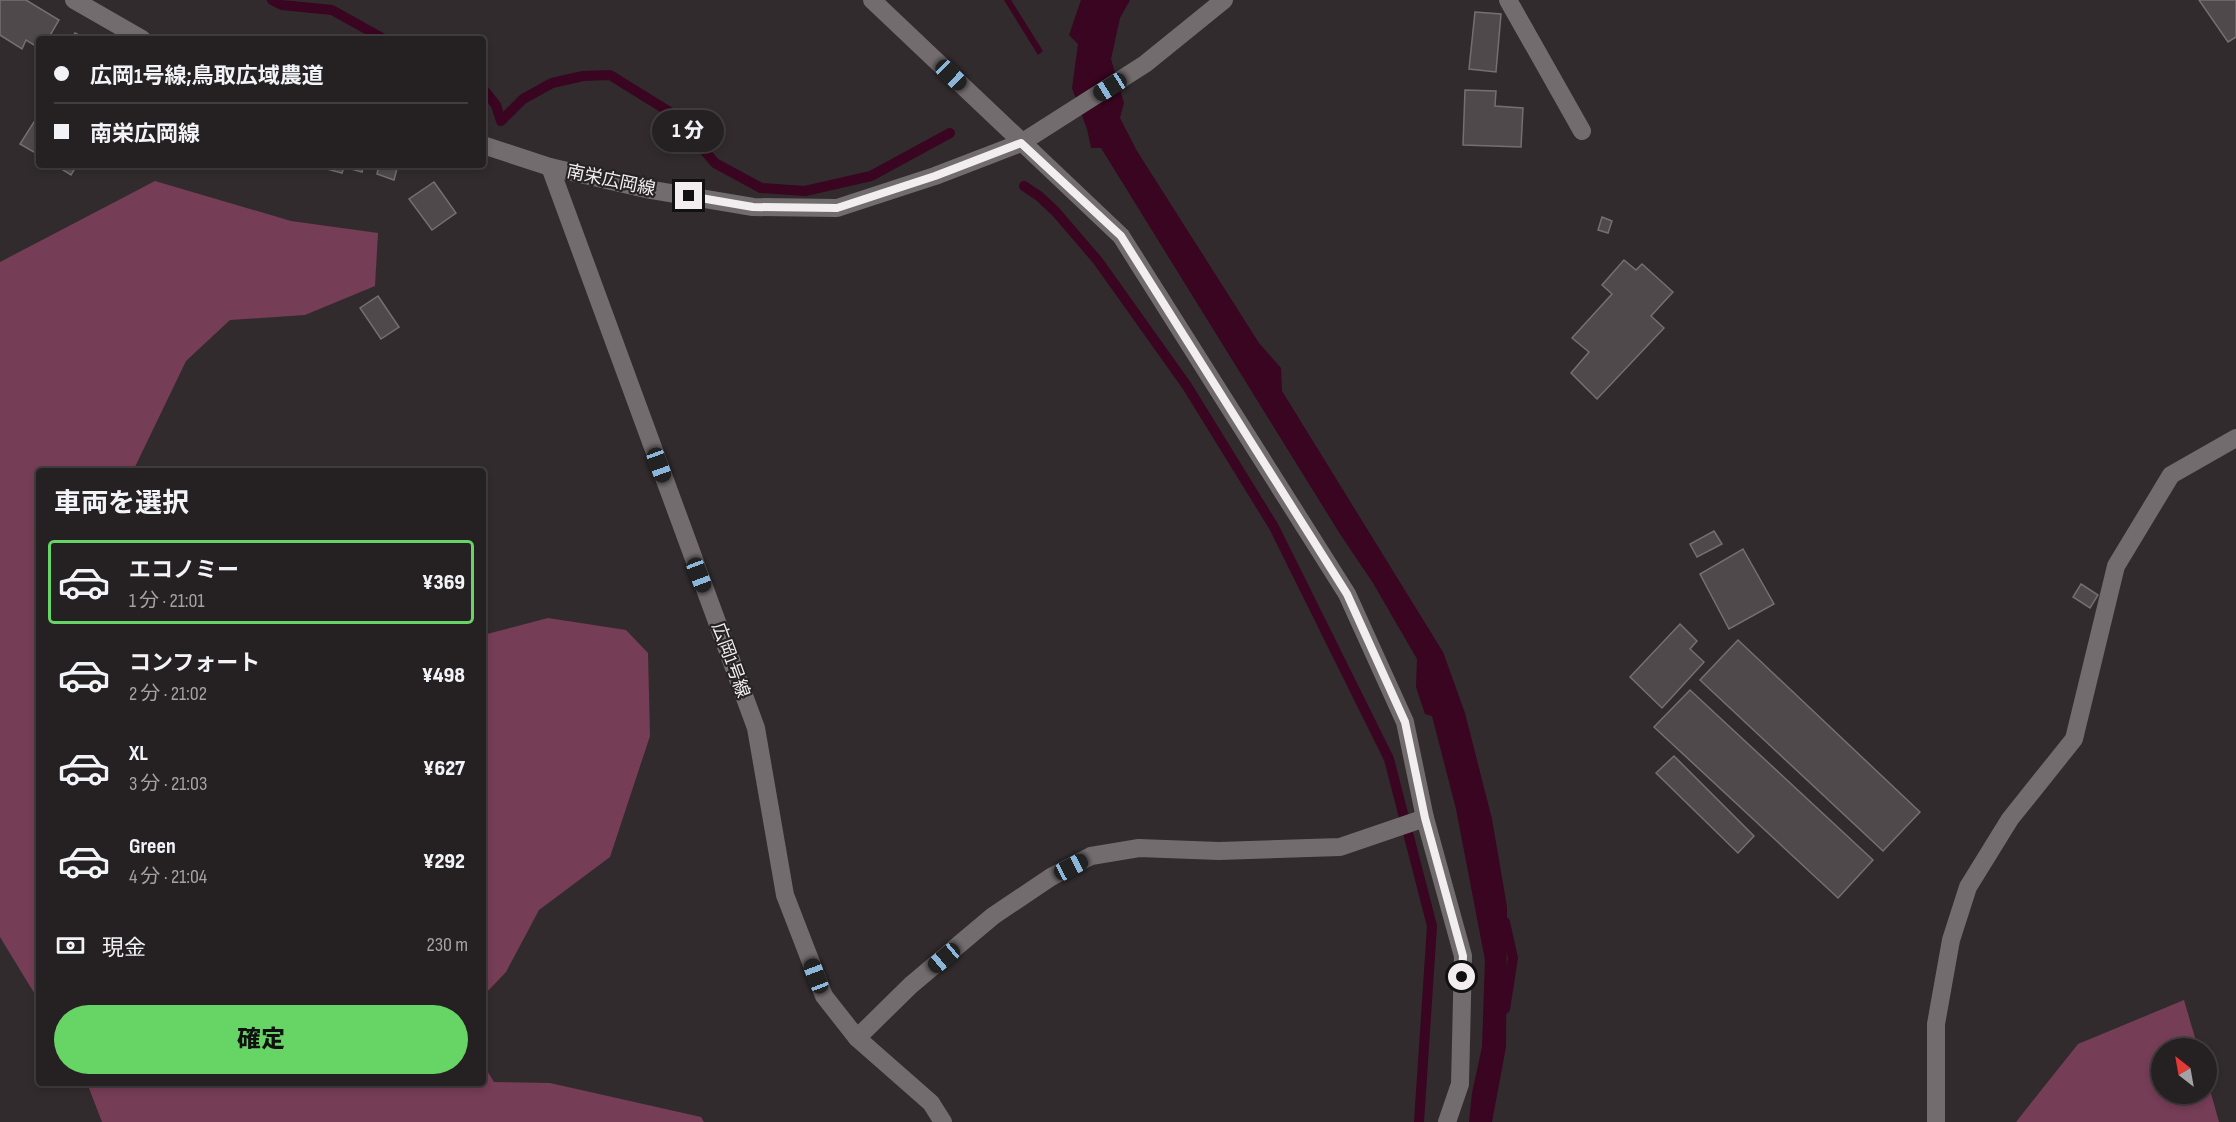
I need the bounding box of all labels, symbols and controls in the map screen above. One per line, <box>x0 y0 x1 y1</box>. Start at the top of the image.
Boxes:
car <box>932 56 970 94</box>
text: 広岡1号線;鳥取広域農道 <box>90 63 324 90</box>
car <box>1090 70 1130 104</box>
callout: 1 分 <box>653 109 725 151</box>
text: 1 分 <box>672 119 704 143</box>
text: 南栄広岡線 <box>90 121 200 148</box>
street label: 南栄広岡線 <box>565 161 657 200</box>
route end <box>675 182 702 209</box>
car <box>644 445 674 485</box>
text: 車両を選択 <box>54 488 189 520</box>
icon: car <box>57 555 111 609</box>
car <box>684 555 714 595</box>
text: エコノミー <box>129 557 239 584</box>
text: ¥369 <box>422 569 465 596</box>
text: 1 分 · 21:01 <box>129 589 205 613</box>
street label: 広岡1号線 <box>707 620 754 701</box>
icon: car <box>57 648 111 702</box>
text: コンフォート <box>129 650 260 677</box>
text: ¥498 <box>422 662 465 689</box>
text: 2 分 · 21:02 <box>129 682 207 706</box>
text: XL <box>129 740 148 767</box>
icon: car <box>57 741 111 795</box>
text: ¥627 <box>423 755 465 782</box>
text: 3 分 · 21:03 <box>129 772 207 796</box>
text: Green <box>129 833 176 860</box>
icon: car <box>57 834 111 888</box>
text: ¥292 <box>423 848 465 875</box>
car <box>1051 851 1091 883</box>
text: 4 分 · 21:04 <box>129 865 207 889</box>
icon: cash <box>54 929 87 962</box>
text: 230 m <box>426 933 468 957</box>
text: 現金 <box>102 935 146 962</box>
car <box>924 940 964 976</box>
car <box>801 956 831 996</box>
route start <box>1448 963 1475 990</box>
button: 確定 <box>54 1005 468 1074</box>
north arrow <box>2151 1038 2217 1104</box>
map controls <box>2151 1038 2217 1104</box>

